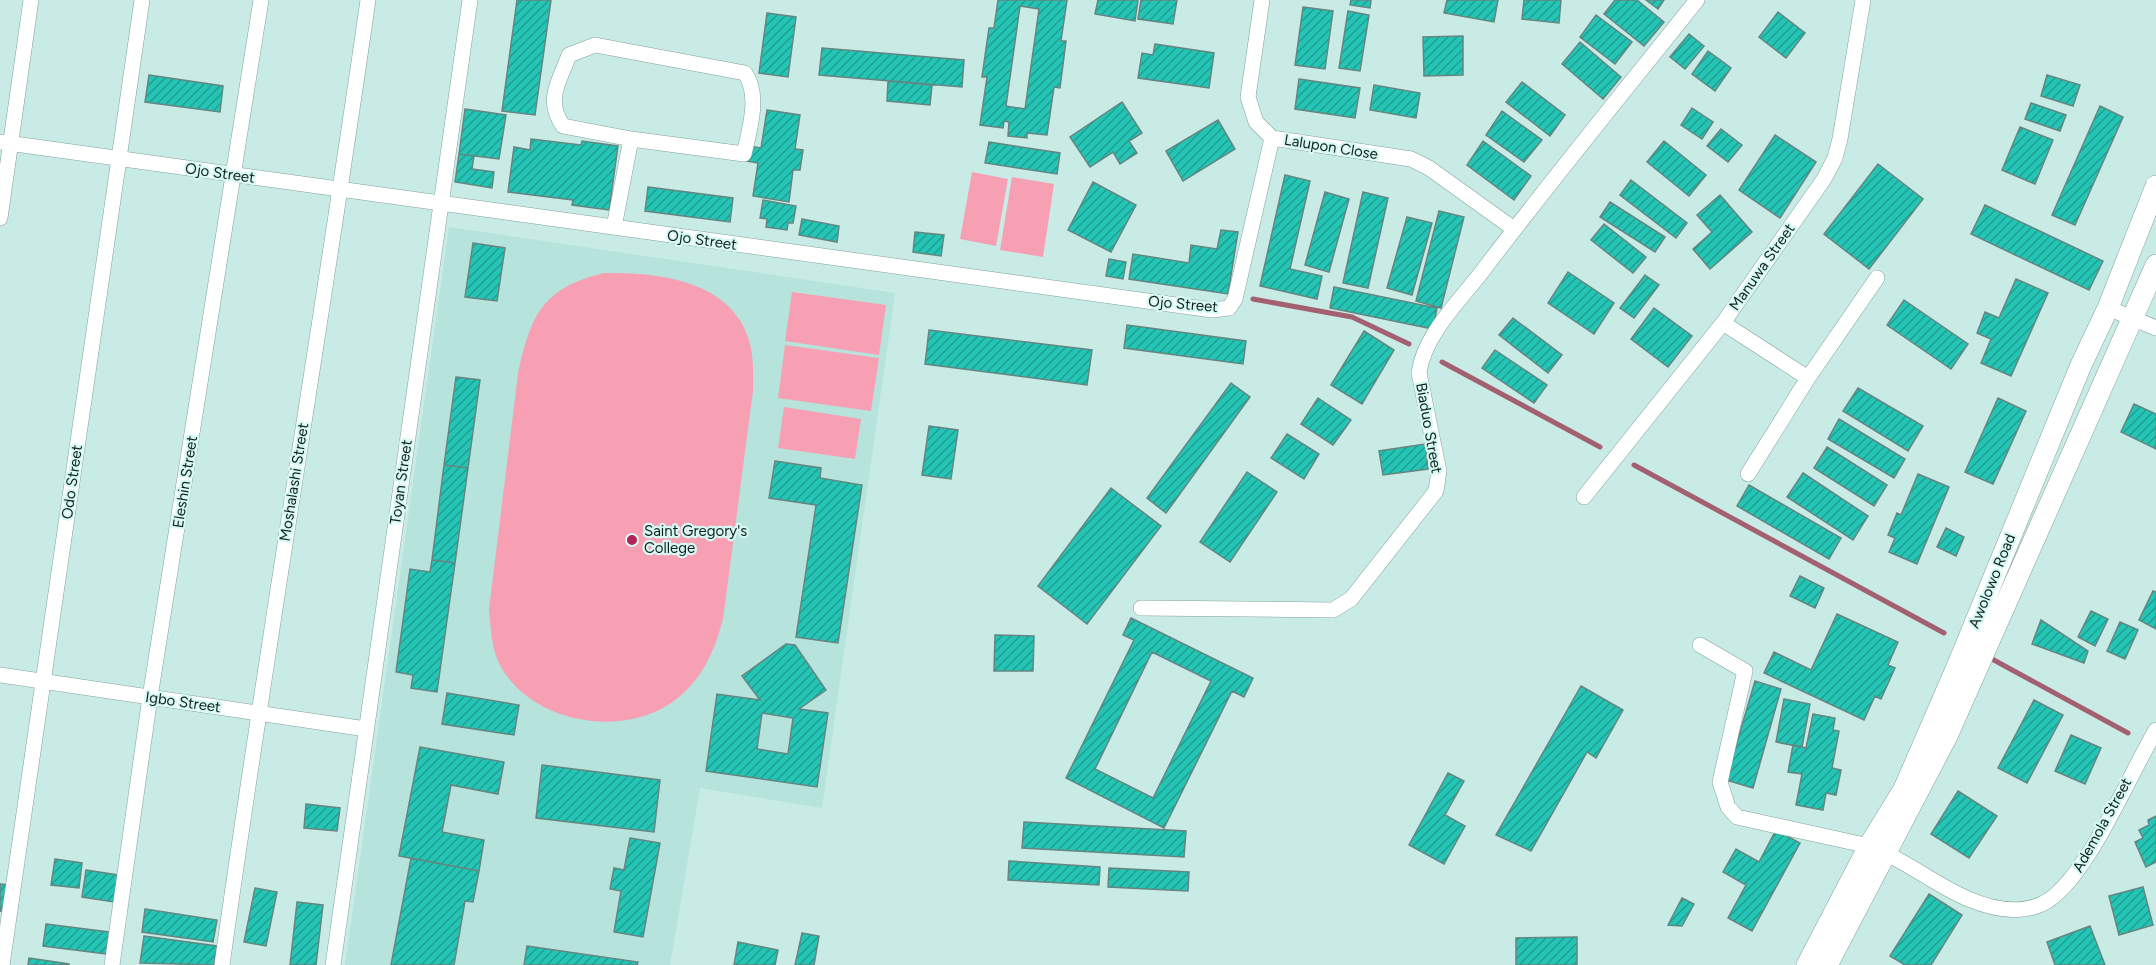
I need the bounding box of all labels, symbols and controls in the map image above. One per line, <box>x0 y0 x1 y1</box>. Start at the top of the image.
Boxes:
street label: Lalupon Close <box>1283 131 1379 163</box>
street label: Ojo Street <box>184 159 256 187</box>
street label: Manuwa Street <box>1725 220 1799 314</box>
street label: Ojo Street <box>666 226 738 254</box>
street label: Ojo Street <box>1147 292 1219 316</box>
street label: Biaduo Street <box>1412 381 1446 475</box>
street label: Moshalashi Street <box>276 421 312 543</box>
street label: Eleshin Street <box>169 434 201 529</box>
street label: Toyan Street <box>386 438 416 525</box>
street label: Odo Street <box>58 443 86 520</box>
place label: Saint Gregory's College <box>644 522 747 557</box>
street label: Awolowo Road <box>1965 531 2019 631</box>
marker: Saint Gregory's College <box>625 533 639 547</box>
street label: Igbo Street <box>144 688 222 716</box>
street label: Ademola Street <box>2069 774 2136 875</box>

